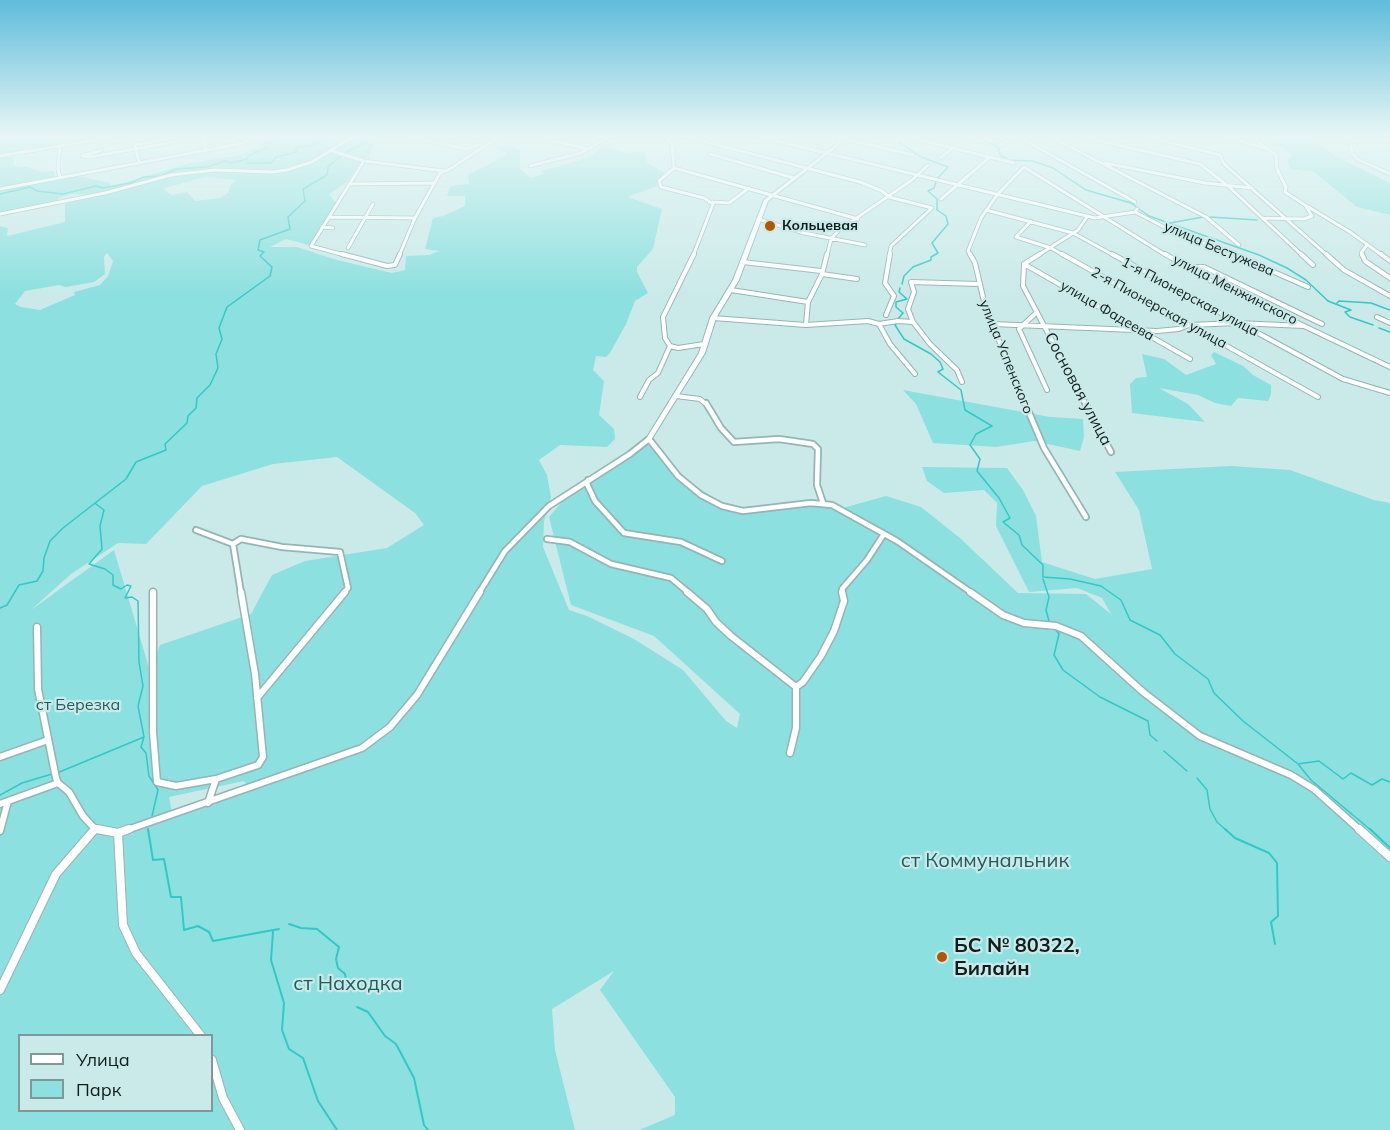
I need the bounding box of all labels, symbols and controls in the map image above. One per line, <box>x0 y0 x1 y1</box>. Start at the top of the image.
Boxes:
place label: Кольцевая <box>782 218 858 234</box>
street label: улица Бестужева <box>1161 218 1277 280</box>
marker: Кольцевая <box>763 219 777 233</box>
street label: улица Менжинского <box>1170 251 1300 329</box>
street label: 1-я Пионерская улица <box>1119 254 1261 340</box>
street label: 2-я Пионерская улица <box>1088 264 1230 352</box>
street label: улица Фадеева <box>1057 277 1157 345</box>
street label: улица Успенского <box>975 298 1037 416</box>
street label: Сосновая улица <box>1040 329 1116 449</box>
park label: ст Березка <box>36 695 120 715</box>
park label: ст Коммунальник <box>901 849 1069 873</box>
place label: БС № 80322, Билайн <box>954 934 1080 981</box>
marker: БС № 80322, Билайн <box>935 950 949 964</box>
park label: ст Находка <box>293 972 403 996</box>
legend <box>18 1034 213 1112</box>
text: Улица <box>76 1048 130 1071</box>
text: Парк <box>76 1078 121 1101</box>

